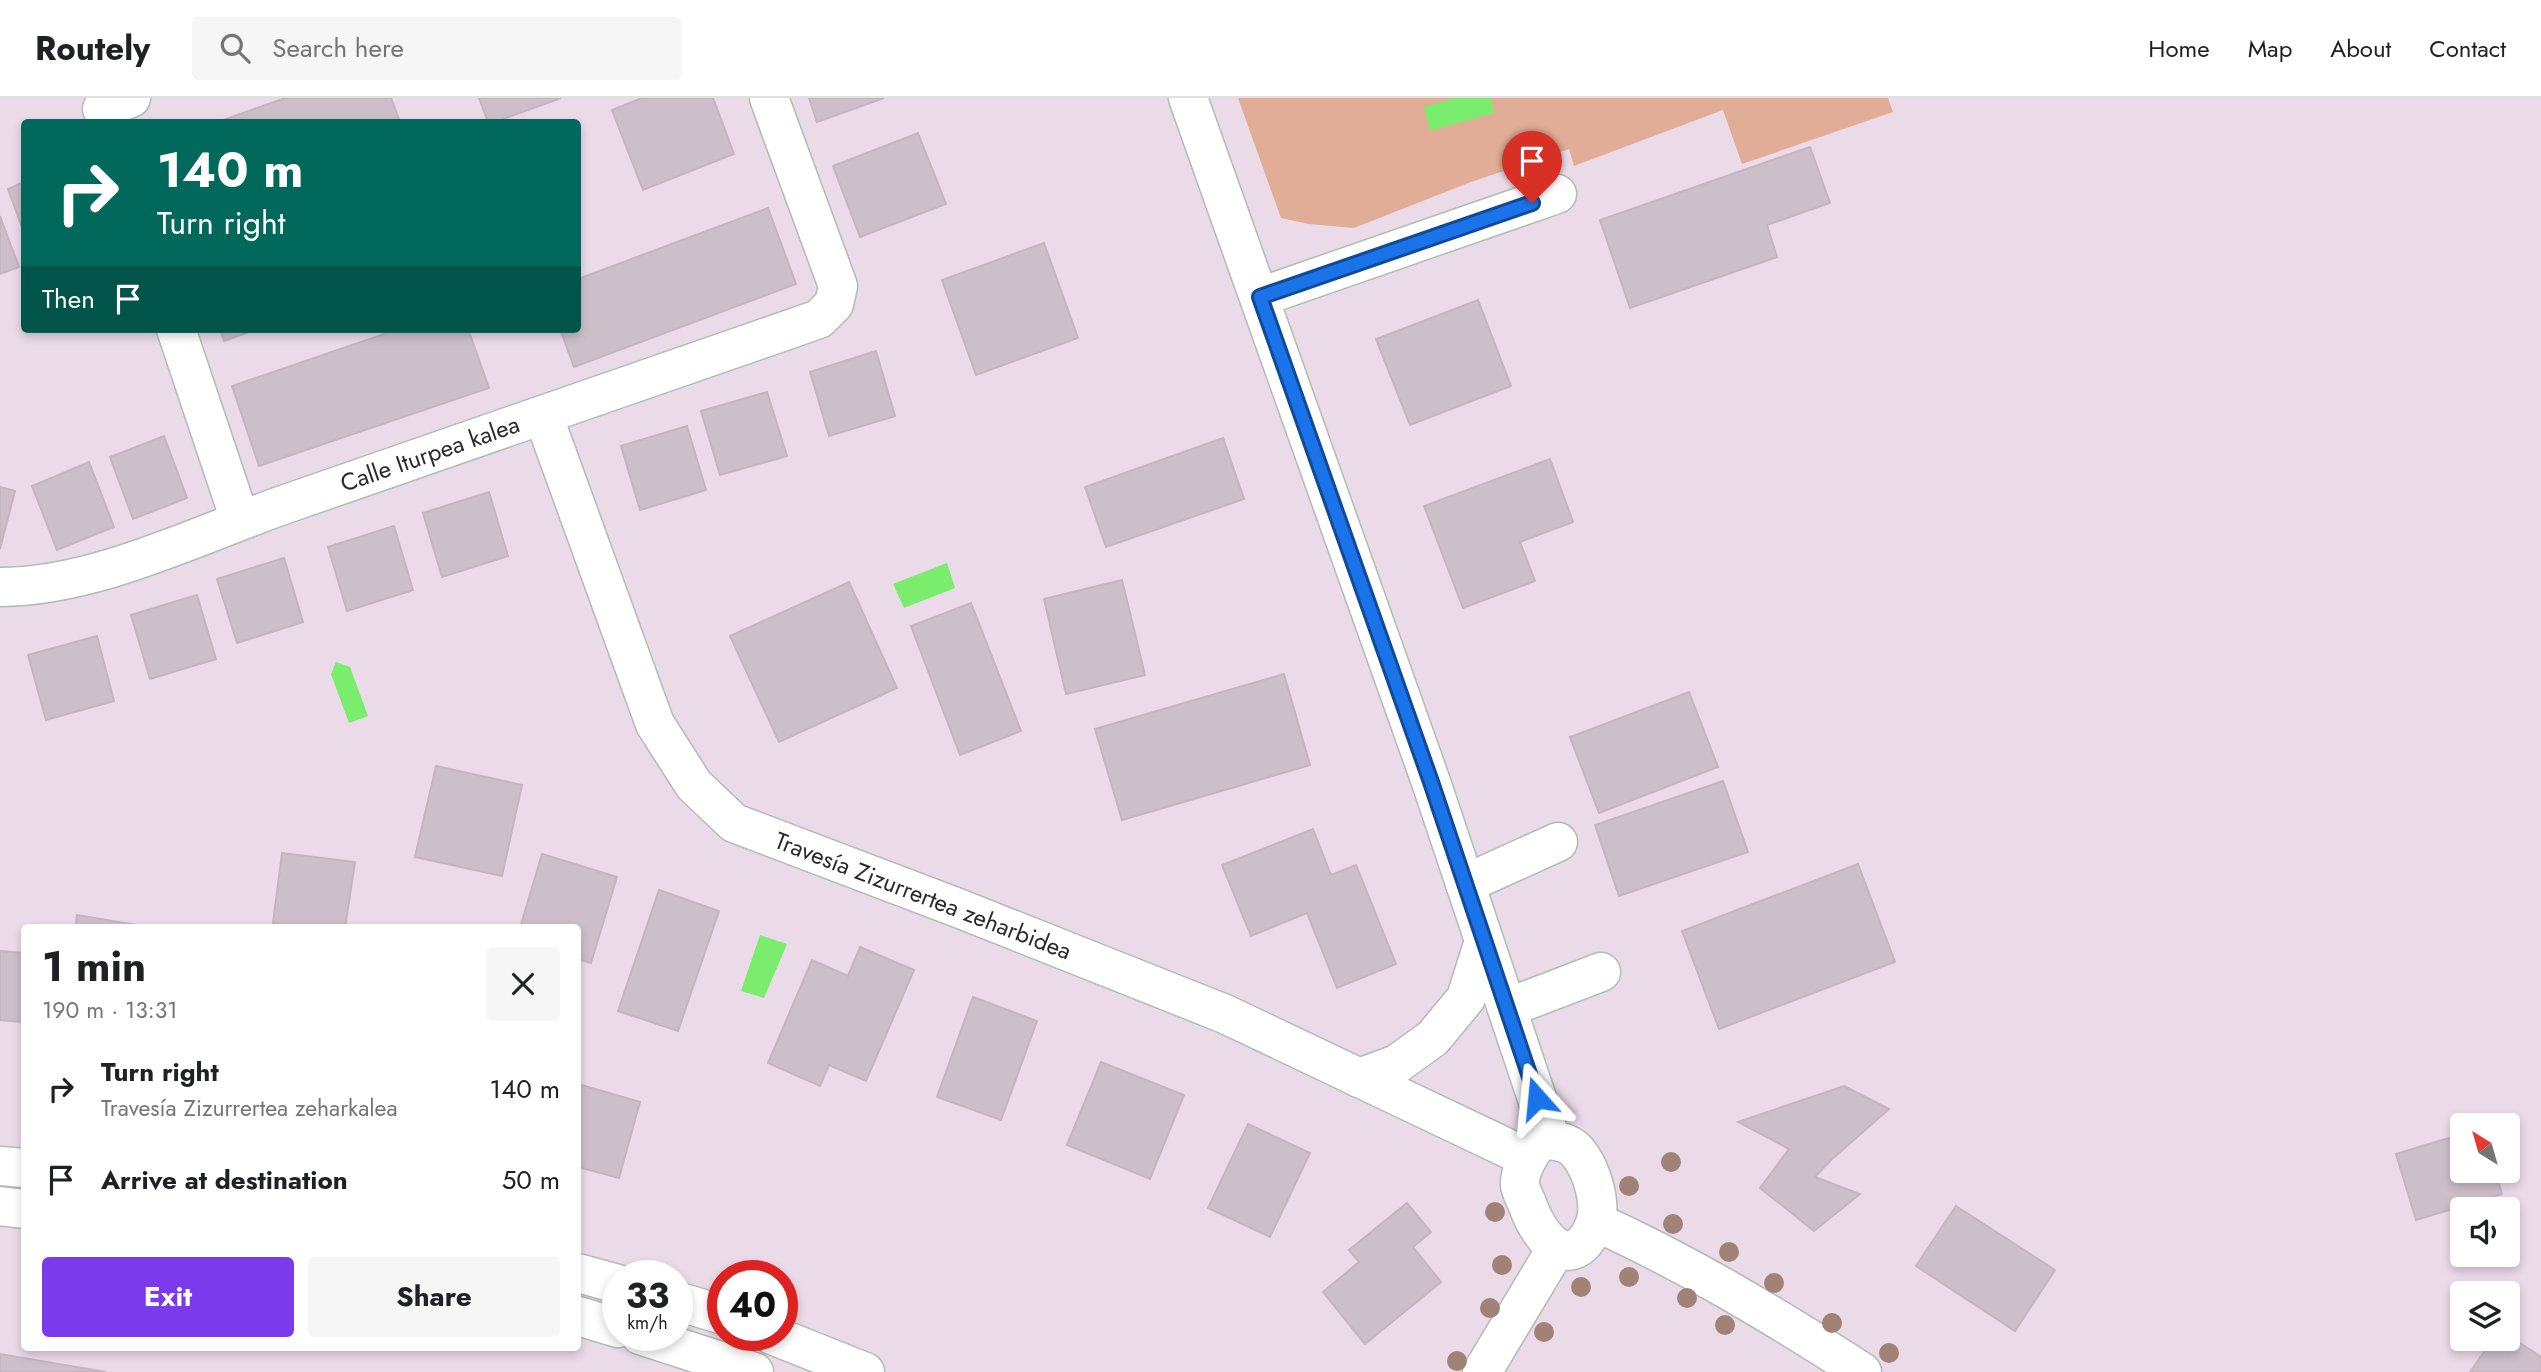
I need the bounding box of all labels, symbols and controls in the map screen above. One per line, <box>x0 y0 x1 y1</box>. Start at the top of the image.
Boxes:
search box <box>192 17 682 80</box>
text: Routely <box>35 25 150 72</box>
icon: search <box>216 29 254 67</box>
text: Search here <box>272 29 404 67</box>
text: Home <box>2148 31 2210 66</box>
text: Map <box>2248 31 2292 66</box>
text: About <box>2330 31 2391 66</box>
text: Contact <box>2429 31 2506 66</box>
pin <box>1502 131 1562 203</box>
text: 140 m <box>157 135 303 205</box>
icon: arrive <box>1513 142 1551 180</box>
icon: right <box>42 147 133 238</box>
text: Turn right <box>157 200 286 246</box>
text: Then <box>42 280 95 318</box>
icon: arrive <box>109 280 147 318</box>
street label: Calle Iturpea kalea <box>336 406 524 501</box>
street label: Travesía Zizurrertea zeharbidea <box>770 823 1077 968</box>
text: 1 min <box>42 936 146 997</box>
button: close <box>486 947 560 1021</box>
text: 190 m · 13:31 <box>42 993 178 1027</box>
text: Turn right <box>101 1053 219 1091</box>
position arrow <box>1500 1061 1574 1135</box>
icon: right <box>42 1070 80 1108</box>
text: 140 m <box>489 1070 560 1108</box>
text: Travesía Zizurrertea zeharkalea <box>101 1091 397 1125</box>
north arrow <box>2450 1113 2520 1183</box>
map controls <box>2450 1113 2520 1351</box>
icon: arrive <box>42 1161 80 1199</box>
text: Arrive at destination <box>101 1161 348 1199</box>
text: 50 m <box>502 1161 560 1199</box>
button: sound <box>2450 1197 2520 1267</box>
button: Exit <box>42 1257 294 1337</box>
button: Share <box>308 1257 560 1337</box>
speed limit sign: 40 <box>707 1260 798 1351</box>
text: 33 <box>626 1271 669 1321</box>
button: layers <box>2450 1281 2520 1351</box>
text: km/h <box>627 1310 668 1336</box>

